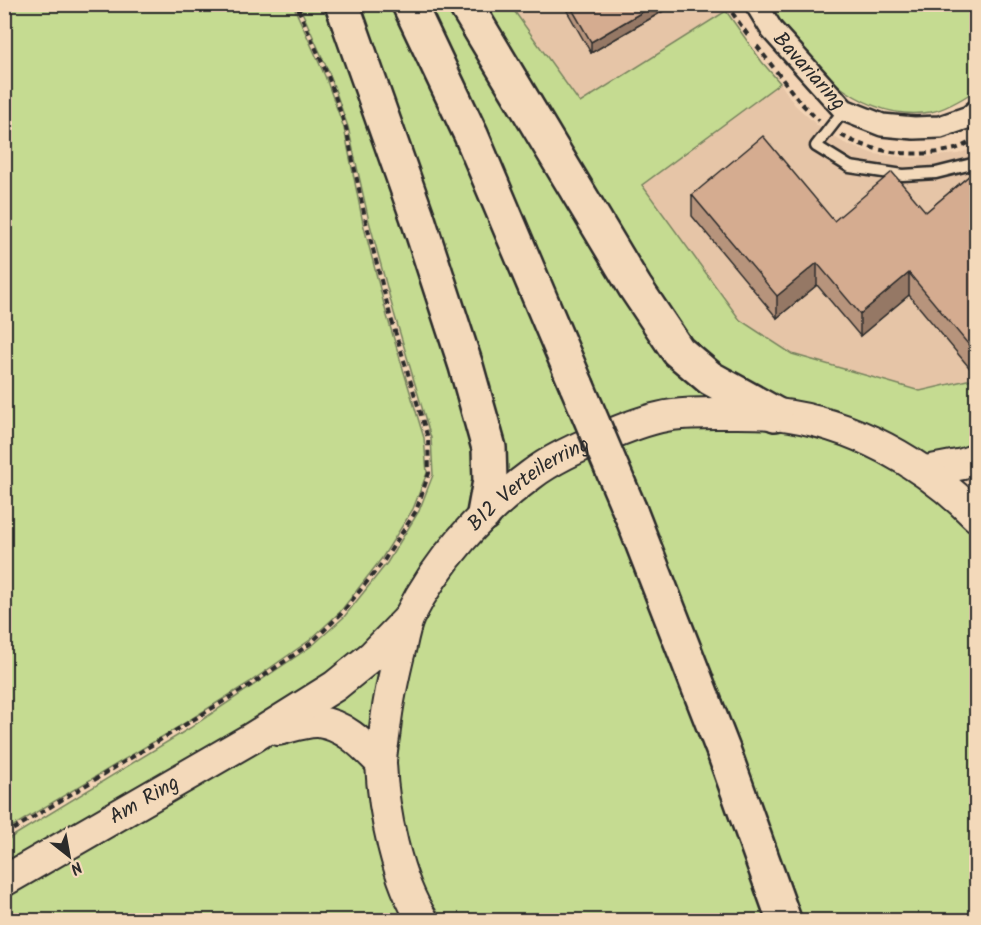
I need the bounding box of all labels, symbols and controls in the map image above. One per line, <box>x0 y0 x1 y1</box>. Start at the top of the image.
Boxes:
street label: Bavariaring <box>764 24 854 118</box>
street label: B12 Verteilerring <box>460 428 595 539</box>
street label: Am Ring <box>103 767 186 833</box>
north arrow <box>39 826 99 886</box>
text: N <box>65 854 87 881</box>

